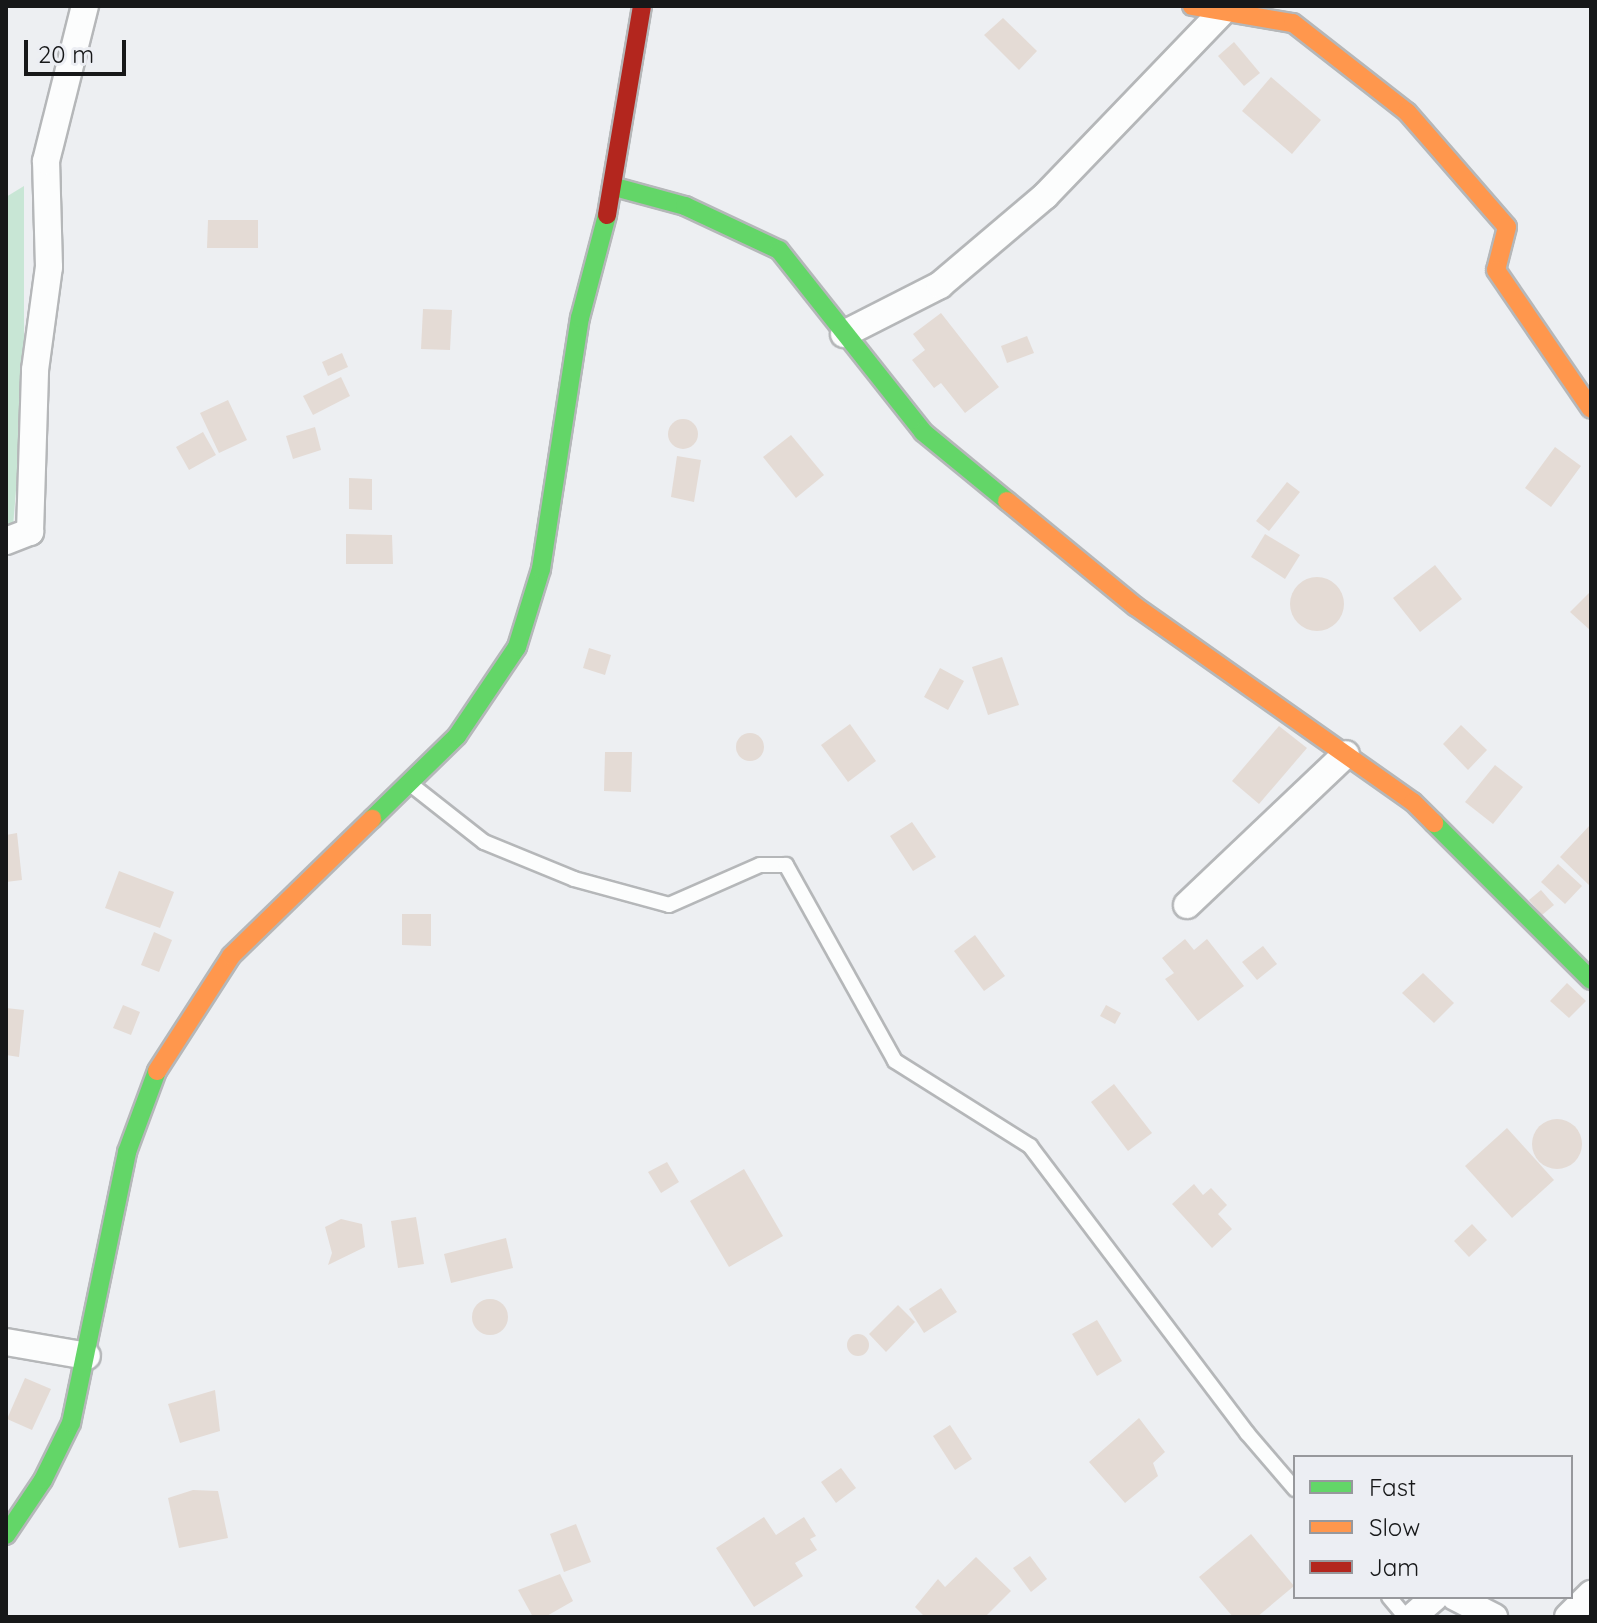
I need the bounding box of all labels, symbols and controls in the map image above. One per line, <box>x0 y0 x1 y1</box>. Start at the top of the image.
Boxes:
scale bar <box>28 24 130 74</box>
text: 20 m <box>38 39 94 69</box>
legend <box>1293 1455 1573 1599</box>
text: Fast <box>1369 1472 1416 1502</box>
text: Slow <box>1369 1512 1420 1542</box>
text: Jam <box>1369 1552 1419 1582</box>

